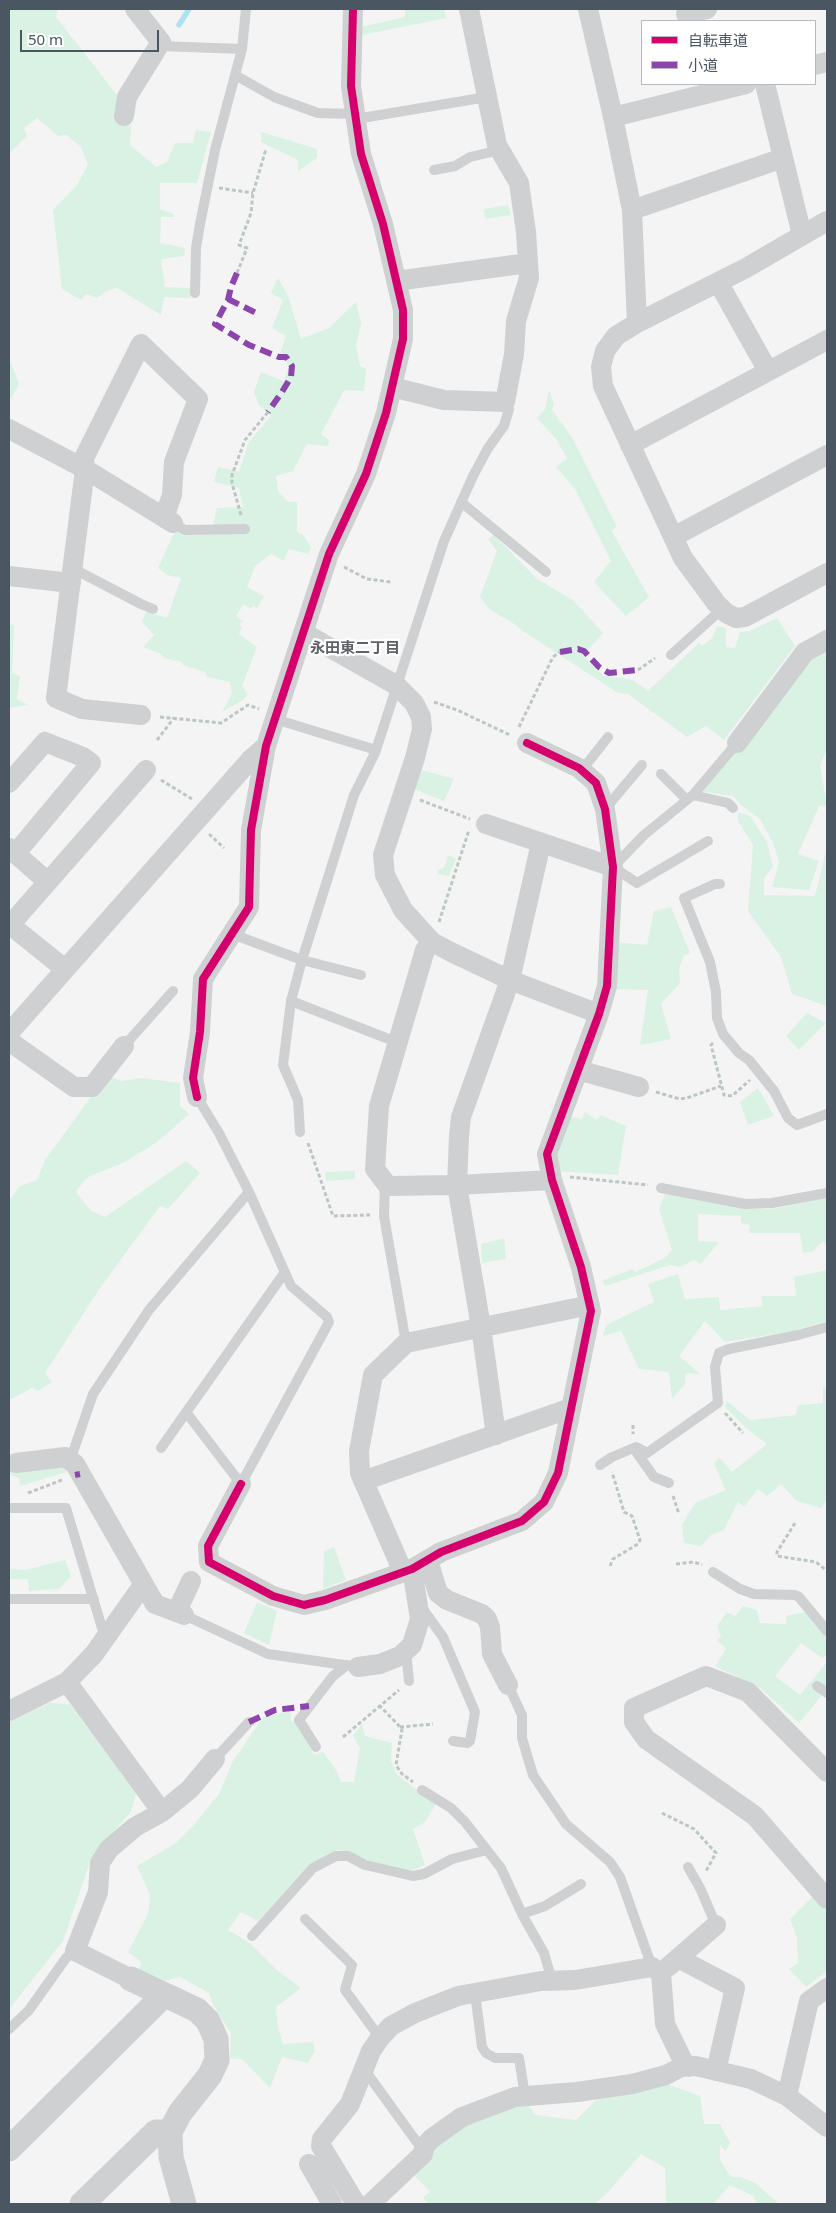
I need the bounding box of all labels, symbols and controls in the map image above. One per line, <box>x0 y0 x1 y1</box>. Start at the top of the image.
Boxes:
scale bar <box>22 20 161 52</box>
legend <box>641 20 816 85</box>
text: 50 m <box>28 29 63 49</box>
text: 自転車道 <box>688 30 748 50</box>
text: 小道 <box>688 55 718 75</box>
district label: 永田東二丁目 <box>310 640 400 658</box>

